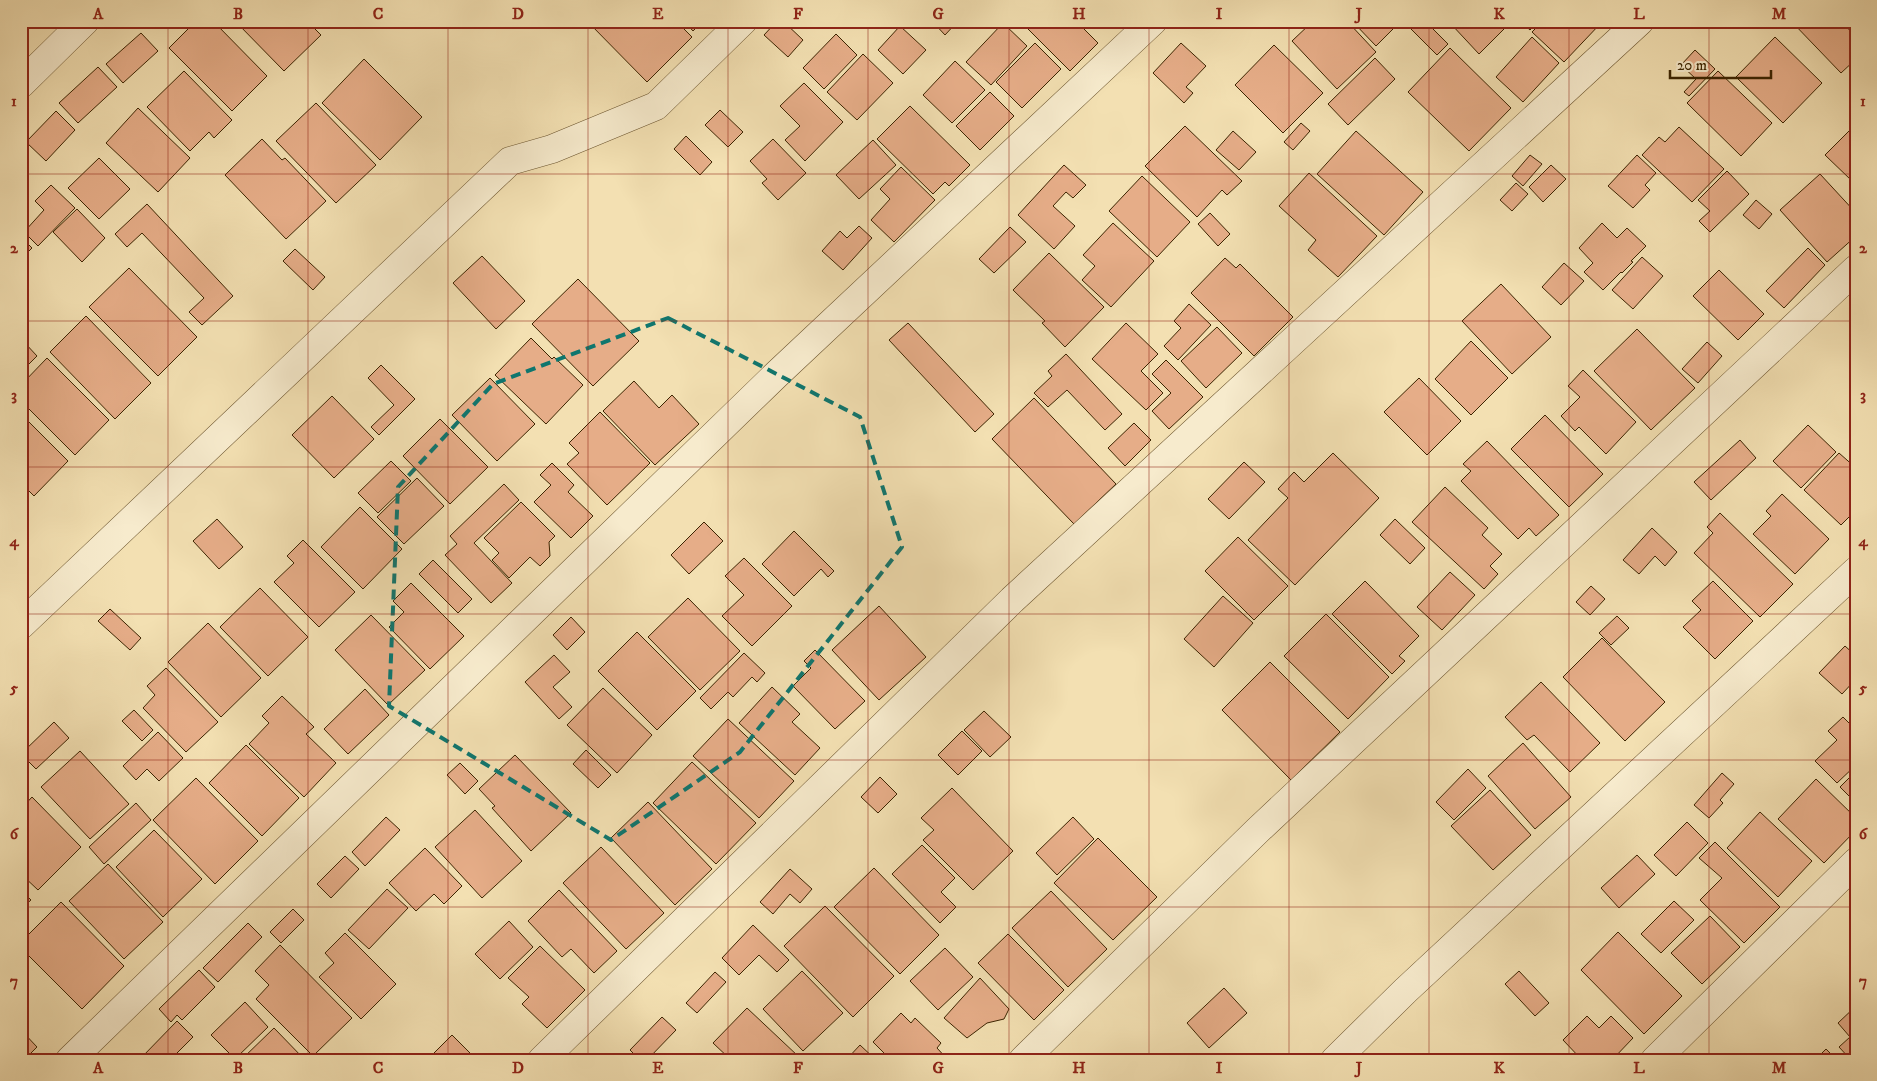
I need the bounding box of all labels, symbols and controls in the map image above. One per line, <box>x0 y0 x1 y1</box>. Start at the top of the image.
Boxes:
text: A <box>92 4 104 24</box>
text: B <box>233 4 243 24</box>
text: C <box>373 4 383 24</box>
text: D <box>512 4 524 24</box>
text: E <box>652 4 664 24</box>
text: F <box>793 4 803 24</box>
text: G <box>932 4 944 24</box>
text: H <box>1072 4 1086 24</box>
text: I <box>1216 4 1223 24</box>
text: J <box>1354 4 1363 24</box>
text: K <box>1493 4 1505 24</box>
text: L <box>1633 4 1645 24</box>
text: M <box>1772 4 1787 24</box>
scale bar <box>1670 48 1771 80</box>
text: 20 m <box>1677 56 1707 75</box>
text: 1 <box>11 91 17 111</box>
text: 1 <box>1860 91 1866 111</box>
text: 2 <box>10 238 19 258</box>
text: 2 <box>1859 238 1868 258</box>
text: 3 <box>11 385 17 405</box>
text: 3 <box>1860 385 1866 405</box>
text: 4 <box>8 531 19 551</box>
text: 4 <box>1857 531 1868 551</box>
text: 5 <box>9 678 18 698</box>
text: 5 <box>1858 678 1867 698</box>
text: 6 <box>10 824 20 844</box>
text: 6 <box>1859 824 1869 844</box>
text: 7 <box>10 971 18 991</box>
text: 7 <box>1859 971 1867 991</box>
text: A <box>92 1058 104 1078</box>
text: B <box>233 1058 243 1078</box>
text: C <box>373 1058 383 1078</box>
text: D <box>512 1058 524 1078</box>
text: E <box>652 1058 664 1078</box>
text: F <box>793 1058 803 1078</box>
text: G <box>932 1058 944 1078</box>
text: H <box>1072 1058 1086 1078</box>
text: I <box>1216 1058 1223 1078</box>
text: J <box>1354 1058 1363 1078</box>
text: K <box>1493 1058 1505 1078</box>
text: L <box>1633 1058 1645 1078</box>
text: M <box>1772 1058 1787 1078</box>

